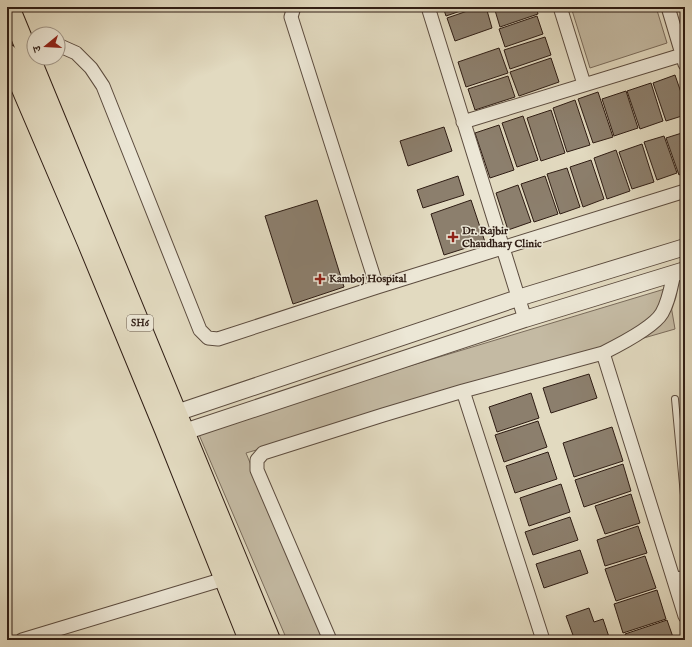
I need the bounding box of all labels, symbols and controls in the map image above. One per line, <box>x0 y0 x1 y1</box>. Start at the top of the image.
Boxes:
north arrow <box>26 26 66 66</box>
text: उ <box>29 43 45 55</box>
place label: Dr. Rajbir Chaudhary Clinic <box>462 224 542 251</box>
marker: Dr. Rajbir Chaudhary Clinic <box>447 231 459 243</box>
place label: Kamboj Hospital <box>329 272 407 286</box>
marker: Kamboj Hospital <box>314 273 326 285</box>
road number: SH6 <box>127 315 153 331</box>

